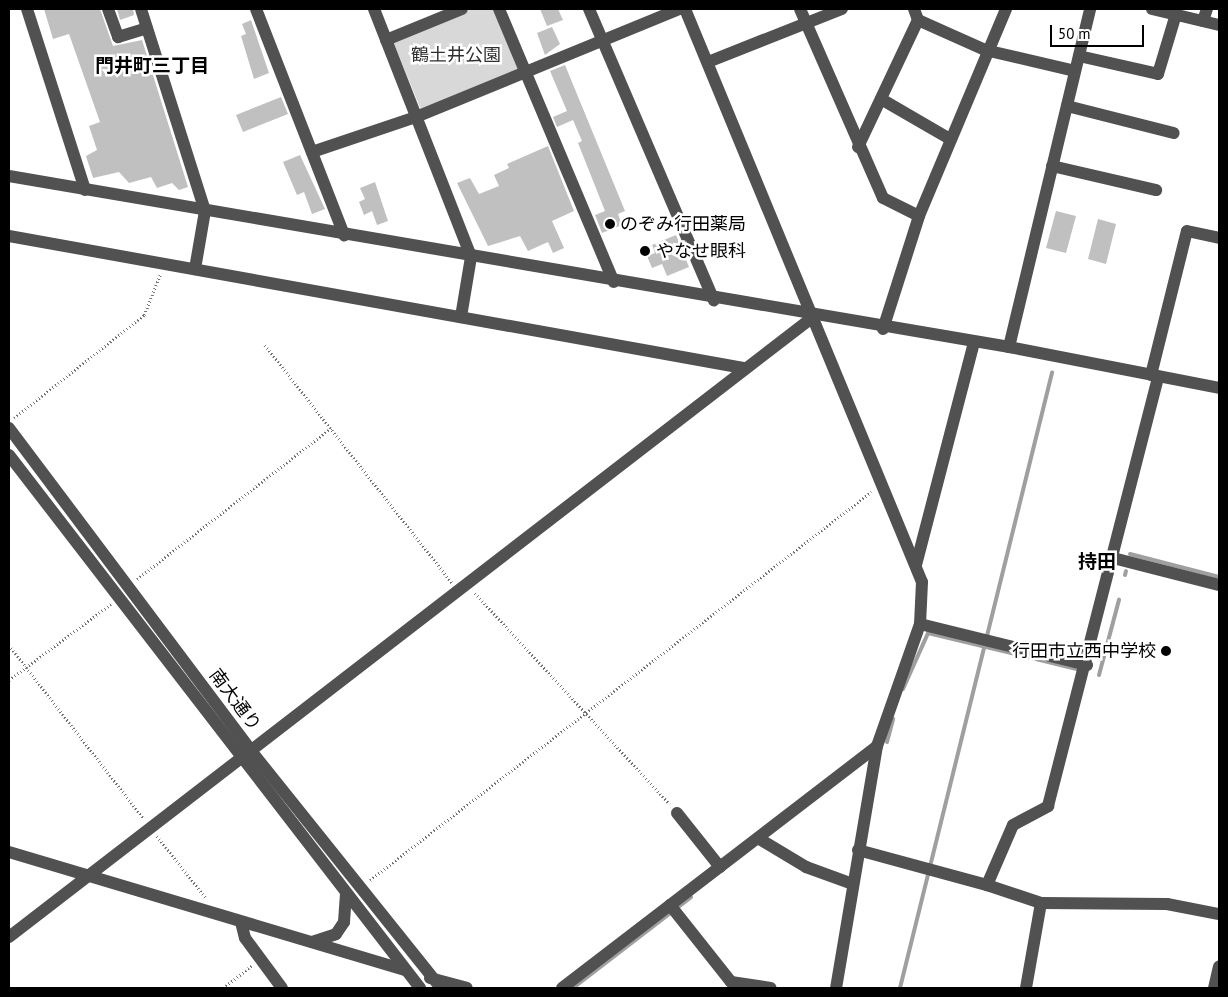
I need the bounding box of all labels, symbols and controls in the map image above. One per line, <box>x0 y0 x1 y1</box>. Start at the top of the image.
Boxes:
scale bar <box>1053 15 1147 47</box>
text: 50 m <box>1058 24 1091 43</box>
park label: 鶴土井公園 <box>411 44 501 66</box>
district label: 門井町三丁目 <box>95 55 209 77</box>
place label: のぞみ行田薬局 <box>620 213 746 235</box>
marker: のぞみ行田薬局 <box>604 218 616 230</box>
place label: やなせ眼科 <box>656 240 746 262</box>
marker: やなせ眼科 <box>638 244 652 258</box>
district label: 持田 <box>1078 551 1116 573</box>
place label: 行田市立西中学校 <box>1012 640 1156 662</box>
marker: 行田市立西中学校 <box>1160 645 1172 657</box>
street label: 南大通り <box>205 665 265 735</box>

